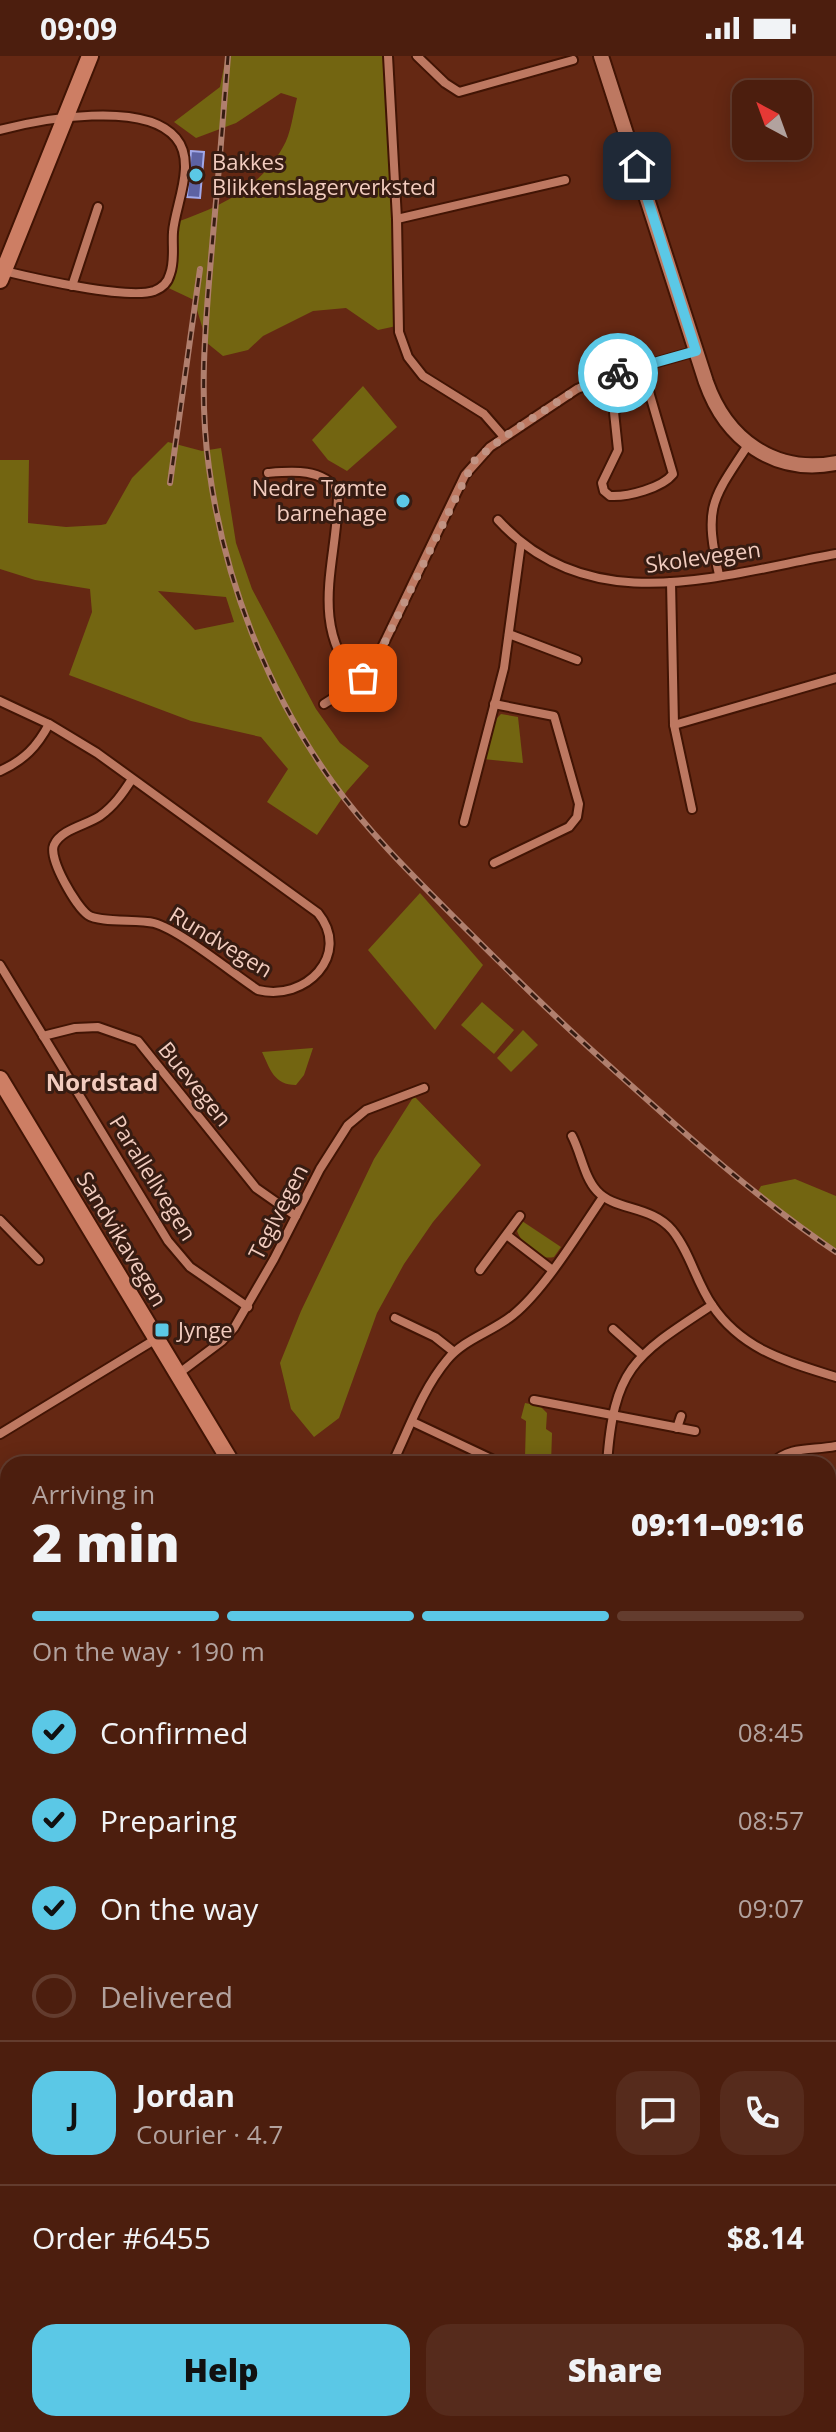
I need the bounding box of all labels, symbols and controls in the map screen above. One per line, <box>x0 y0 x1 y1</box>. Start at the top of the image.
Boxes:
text: 09:09 <box>40 8 117 49</box>
north arrow <box>732 80 812 160</box>
map controls <box>732 80 812 160</box>
pin <box>603 132 671 200</box>
icon: home <box>615 144 659 188</box>
place label: Bakkes Blikkenslagerverksted <box>212 146 436 201</box>
marker: Bakkes Blikkenslagerverksted <box>187 166 205 184</box>
courier <box>578 333 658 413</box>
icon: bike <box>596 351 640 395</box>
place label: Nedre Tømte barnehage <box>252 472 387 527</box>
marker: Nedre Tømte barnehage <box>394 492 412 510</box>
street label: Skolevegen <box>643 533 762 579</box>
pin <box>329 644 397 712</box>
icon: bag <box>341 656 385 700</box>
street label: Rundvegen <box>164 899 279 984</box>
street label: Buevegen <box>152 1035 239 1132</box>
district label: Nordstad <box>46 1065 158 1098</box>
street label: Parallellvegen <box>103 1109 204 1246</box>
street label: Teglvegen <box>240 1159 314 1264</box>
street label: Sandvikavegen <box>71 1165 175 1312</box>
place label: Jynge <box>176 1314 233 1344</box>
marker: Jynge <box>153 1321 171 1339</box>
text: Arriving in <box>32 1476 155 1512</box>
text: 09:11–09:16 <box>631 1504 804 1545</box>
text: 2 min <box>32 1506 180 1577</box>
text: On the way · 190 m <box>32 1633 265 1669</box>
icon: check <box>32 1710 76 1754</box>
text: Confirmed <box>100 1712 248 1753</box>
text: 08:45 <box>738 1714 804 1750</box>
icon: check <box>32 1798 76 1842</box>
text: Preparing <box>100 1800 237 1841</box>
text: 08:57 <box>738 1802 804 1838</box>
icon: check <box>32 1886 76 1930</box>
text: On the way <box>100 1888 258 1929</box>
text: 09:07 <box>738 1890 804 1926</box>
text: Delivered <box>100 1976 233 2017</box>
button: chat <box>616 2071 700 2155</box>
button: phone <box>720 2071 804 2155</box>
text: Jordan <box>136 2075 235 2116</box>
text: J <box>69 2093 79 2134</box>
text: Courier · 4.7 <box>136 2116 283 2152</box>
text: Order #6455 <box>32 2217 211 2258</box>
text: $8.14 <box>727 2217 804 2258</box>
button: Help <box>32 2324 410 2416</box>
button: Share <box>426 2324 804 2416</box>

